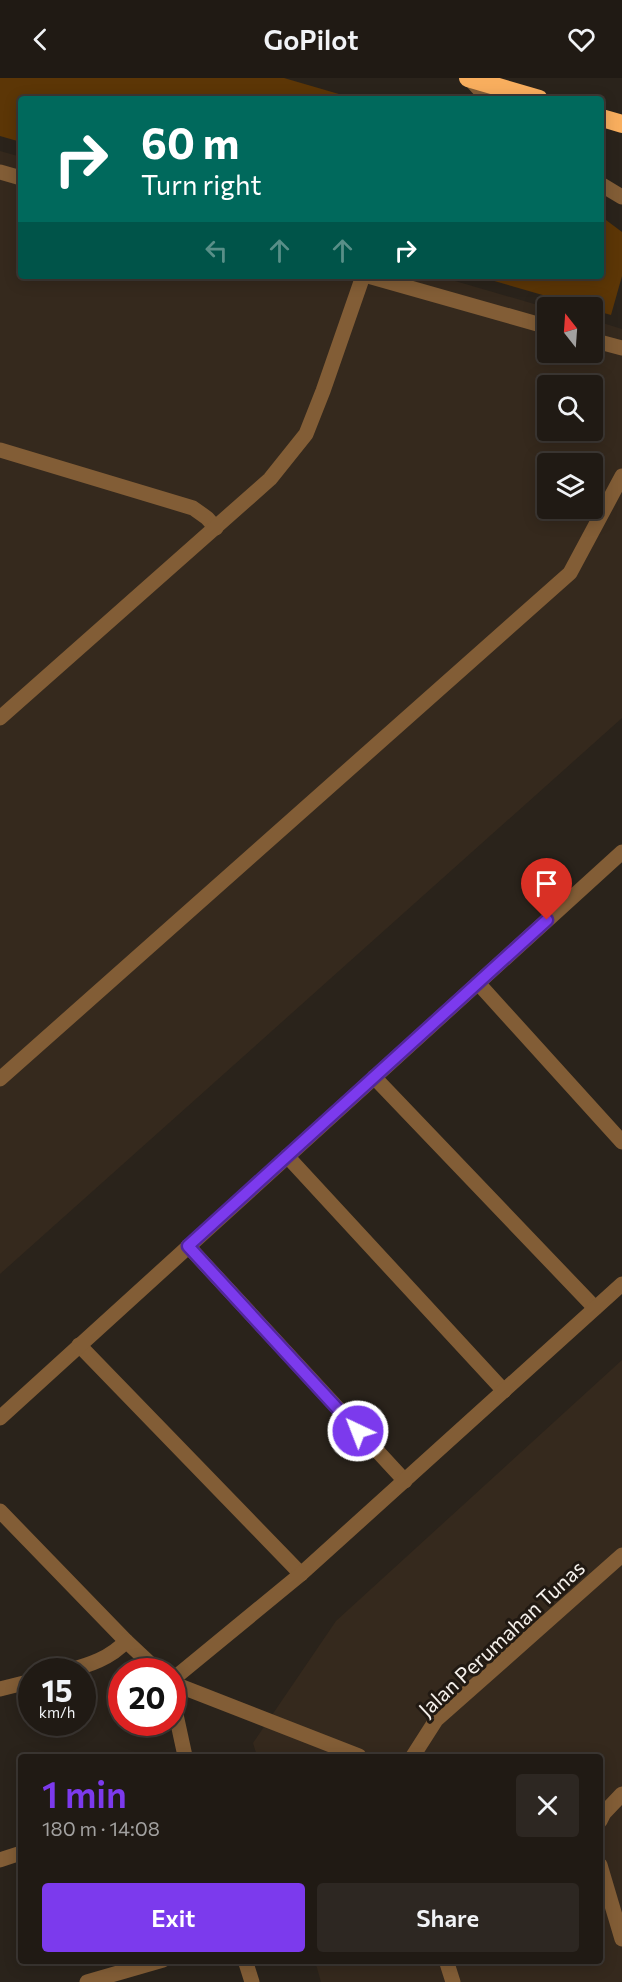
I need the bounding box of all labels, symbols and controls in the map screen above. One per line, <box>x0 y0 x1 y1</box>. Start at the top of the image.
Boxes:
icon: back <box>24 23 57 56</box>
text: GoPilot <box>263 23 359 56</box>
icon: heart <box>565 23 598 56</box>
text: 60 m <box>141 116 240 168</box>
icon: right <box>42 120 120 198</box>
text: Turn right <box>141 168 261 201</box>
icon: left <box>200 234 233 267</box>
icon: ahead <box>263 234 296 267</box>
icon: ahead <box>326 234 359 267</box>
icon: right <box>389 234 422 267</box>
north arrow <box>537 297 603 363</box>
map controls <box>537 297 603 519</box>
button: search <box>537 375 603 441</box>
button: layers <box>537 453 603 519</box>
pin <box>521 858 572 920</box>
icon: arrive <box>530 867 563 900</box>
position arrow <box>326 1399 390 1463</box>
street label: Jalan Perumahan Tunas <box>413 1555 589 1721</box>
speed limit sign: 20 <box>108 1658 186 1736</box>
text: 15 <box>41 1671 73 1708</box>
text: km/h <box>39 1703 75 1721</box>
text: 1 min <box>42 1771 127 1815</box>
button: close <box>516 1774 579 1837</box>
text: 180 m · 14:08 <box>42 1816 160 1840</box>
button: Exit <box>42 1883 305 1952</box>
button: Share <box>317 1883 579 1952</box>

